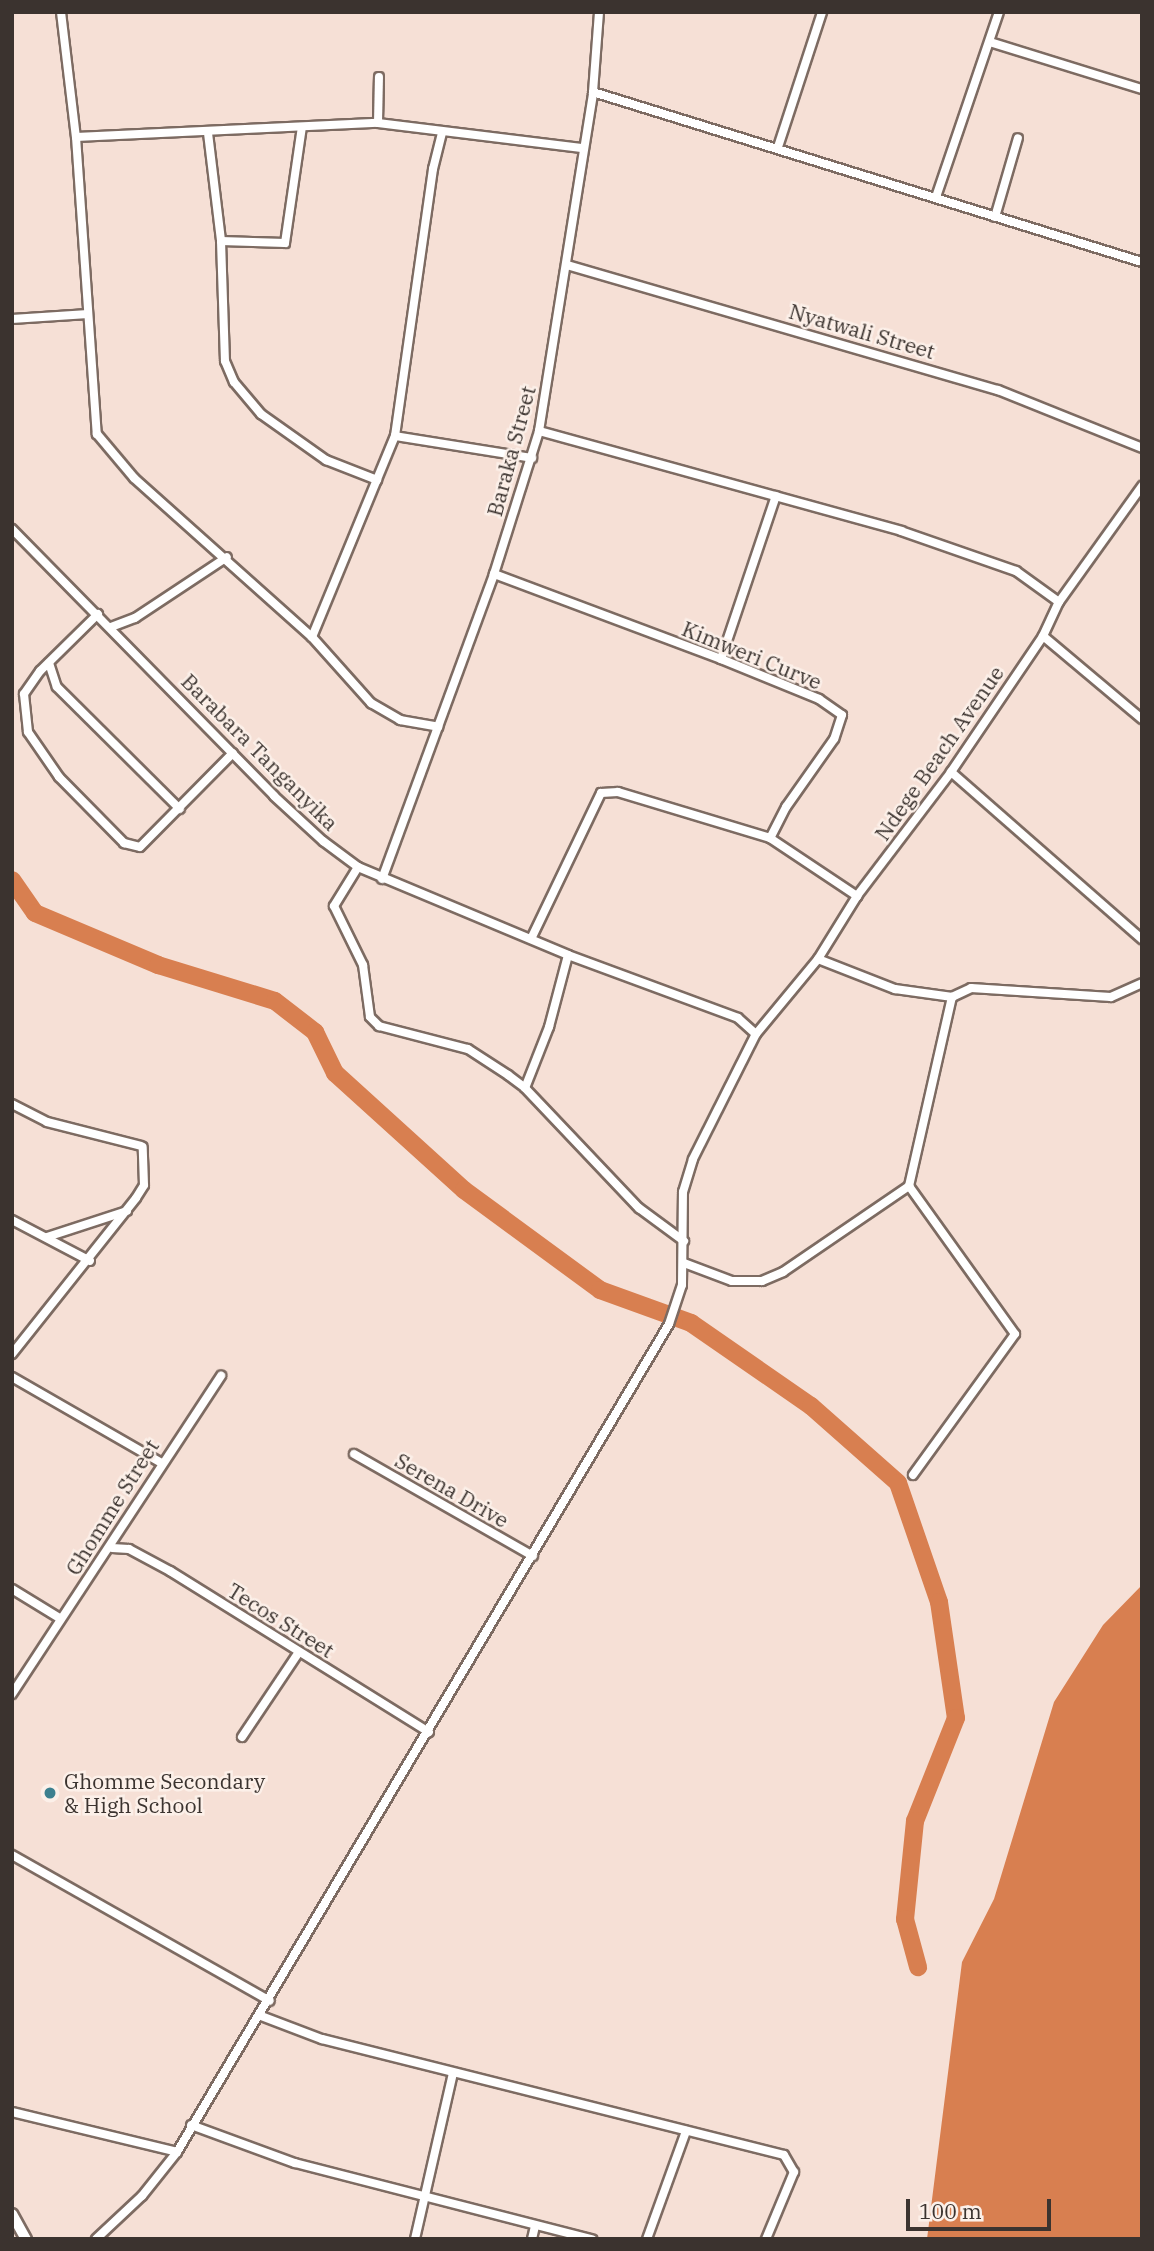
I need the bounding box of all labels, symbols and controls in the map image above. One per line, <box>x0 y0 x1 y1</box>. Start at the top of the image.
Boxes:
street label: Nyatwali Street <box>786 298 938 364</box>
street label: Baraka Street <box>482 383 540 519</box>
street label: Kimweri Curve <box>679 616 825 694</box>
street label: Ndege Beach Avenue <box>869 661 1009 845</box>
street label: Barabara Tanganyika <box>176 668 344 836</box>
street label: Ghomme Street <box>60 1435 164 1579</box>
street label: Serena Drive <box>391 1447 513 1533</box>
street label: Tecos Street <box>223 1577 339 1663</box>
place label: Ghomme Secondary & High School <box>64 1768 265 1818</box>
marker: Ghomme Secondary & High School <box>42 1785 58 1801</box>
scale bar <box>909 2184 1054 2228</box>
text: 100 m <box>919 2197 982 2225</box>

